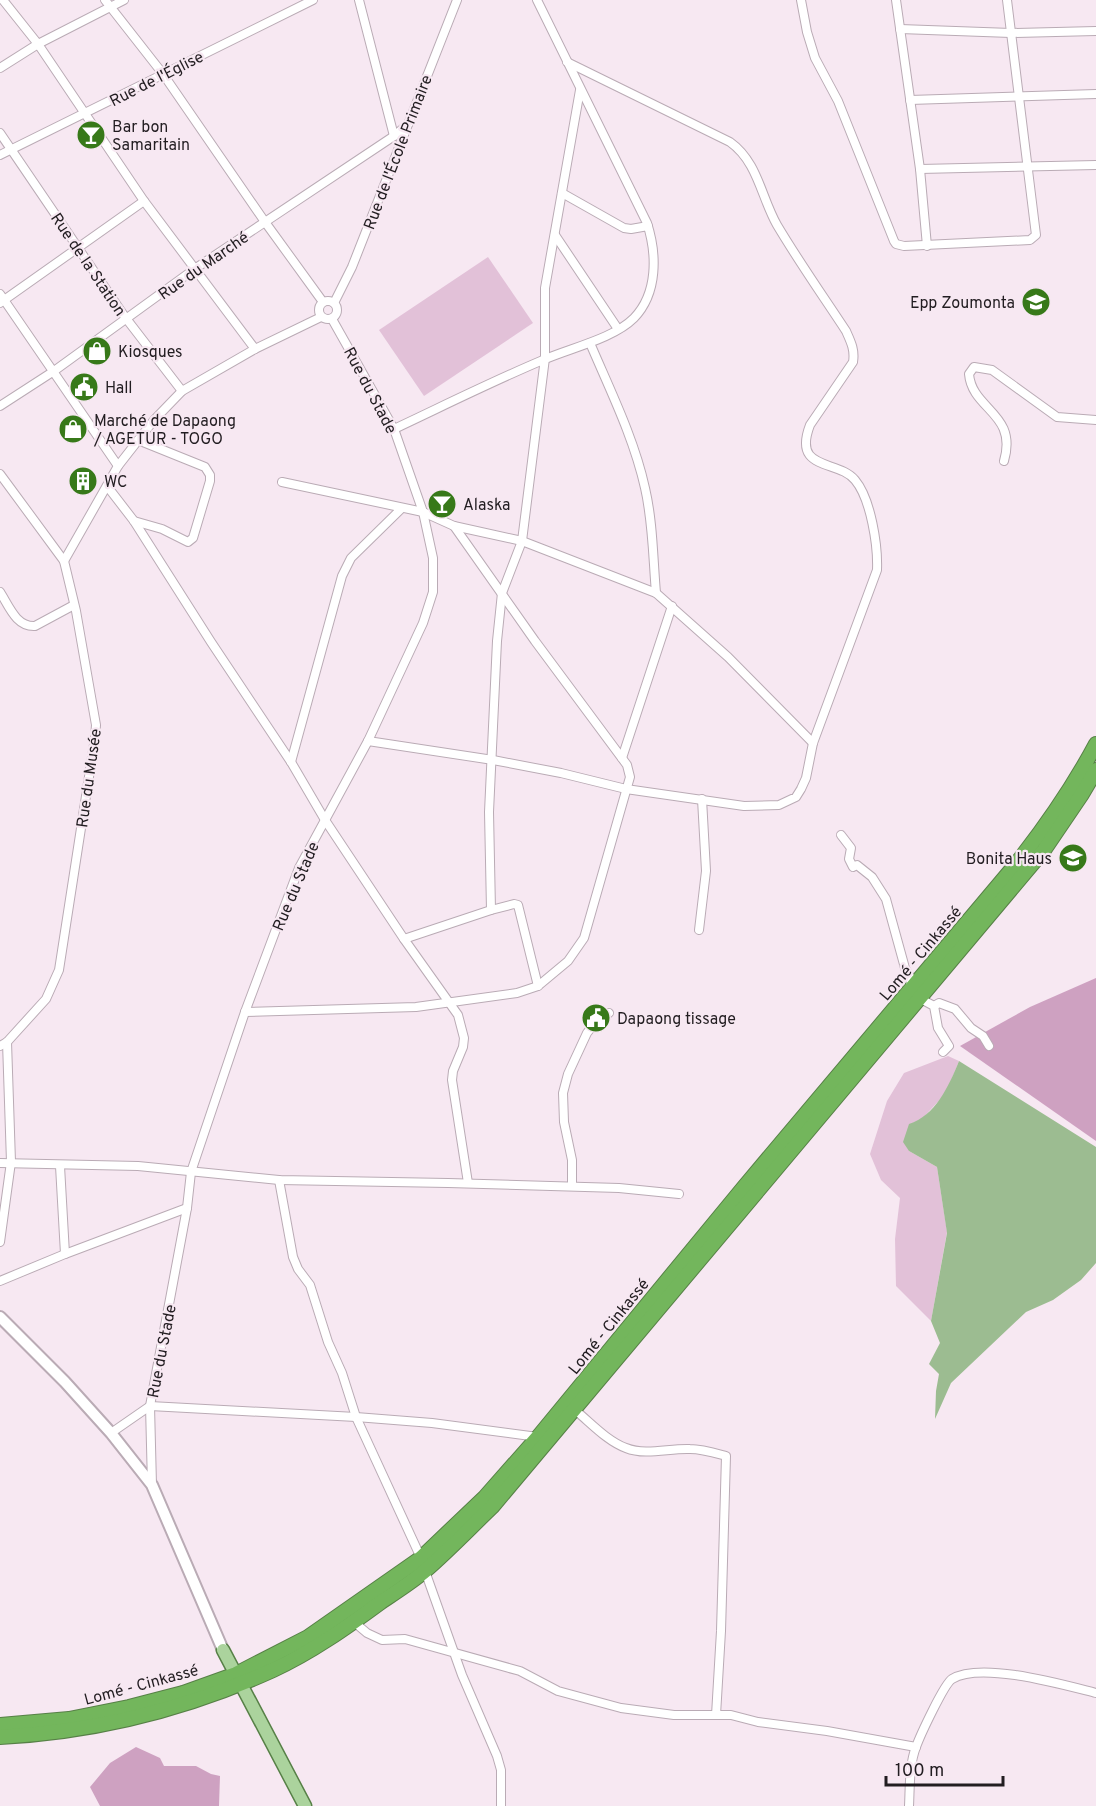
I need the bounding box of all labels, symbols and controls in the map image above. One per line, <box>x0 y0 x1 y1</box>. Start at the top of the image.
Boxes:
street label: Rue de l'Église <box>106 46 207 112</box>
street label: Rue de l'École Primaire <box>358 72 438 233</box>
place label: Bar bon Samaritain <box>112 118 190 156</box>
bar icon: Bar bon Samaritain <box>75 119 107 151</box>
street label: Rue de la Station <box>45 210 129 321</box>
street label: Rue du Marché <box>155 228 253 305</box>
school or university icon: Epp Zoumonta <box>1020 286 1052 318</box>
place label: Epp Zoumonta <box>910 294 1015 314</box>
shop icon: Kiosques <box>81 335 113 367</box>
place label: Kiosques <box>118 343 183 363</box>
street label: Rue du Stade <box>338 344 400 438</box>
public building icon: Hall <box>68 371 100 403</box>
place label: Hall <box>105 379 133 399</box>
place label: Marché de Dapaong / AGETUR - TOGO <box>93 412 236 450</box>
shop icon: Marché de Dapaong / AGETUR - TOGO <box>57 413 89 445</box>
building icon: WC <box>67 465 99 497</box>
place label: WC <box>104 473 127 493</box>
bar icon: Alaska <box>426 488 458 520</box>
place label: Alaska <box>463 496 511 516</box>
street label: Rue du Musée <box>73 727 107 829</box>
street label: Rue du Stade <box>269 839 325 934</box>
school or university icon: Bonita Haus <box>1057 842 1089 874</box>
place label: Bonita Haus <box>966 850 1052 870</box>
street label: Lomé - Cinkassé <box>876 903 967 1006</box>
public building icon: Dapaong tissage <box>580 1002 612 1034</box>
place label: Dapaong tissage <box>617 1010 736 1030</box>
street label: Lomé - Cinkassé <box>565 1275 654 1379</box>
street label: Rue du Stade <box>144 1303 182 1400</box>
street label: Lomé - Cinkassé <box>82 1661 201 1711</box>
scale bar <box>886 1749 1003 1787</box>
text: 100 m <box>895 1760 944 1783</box>

